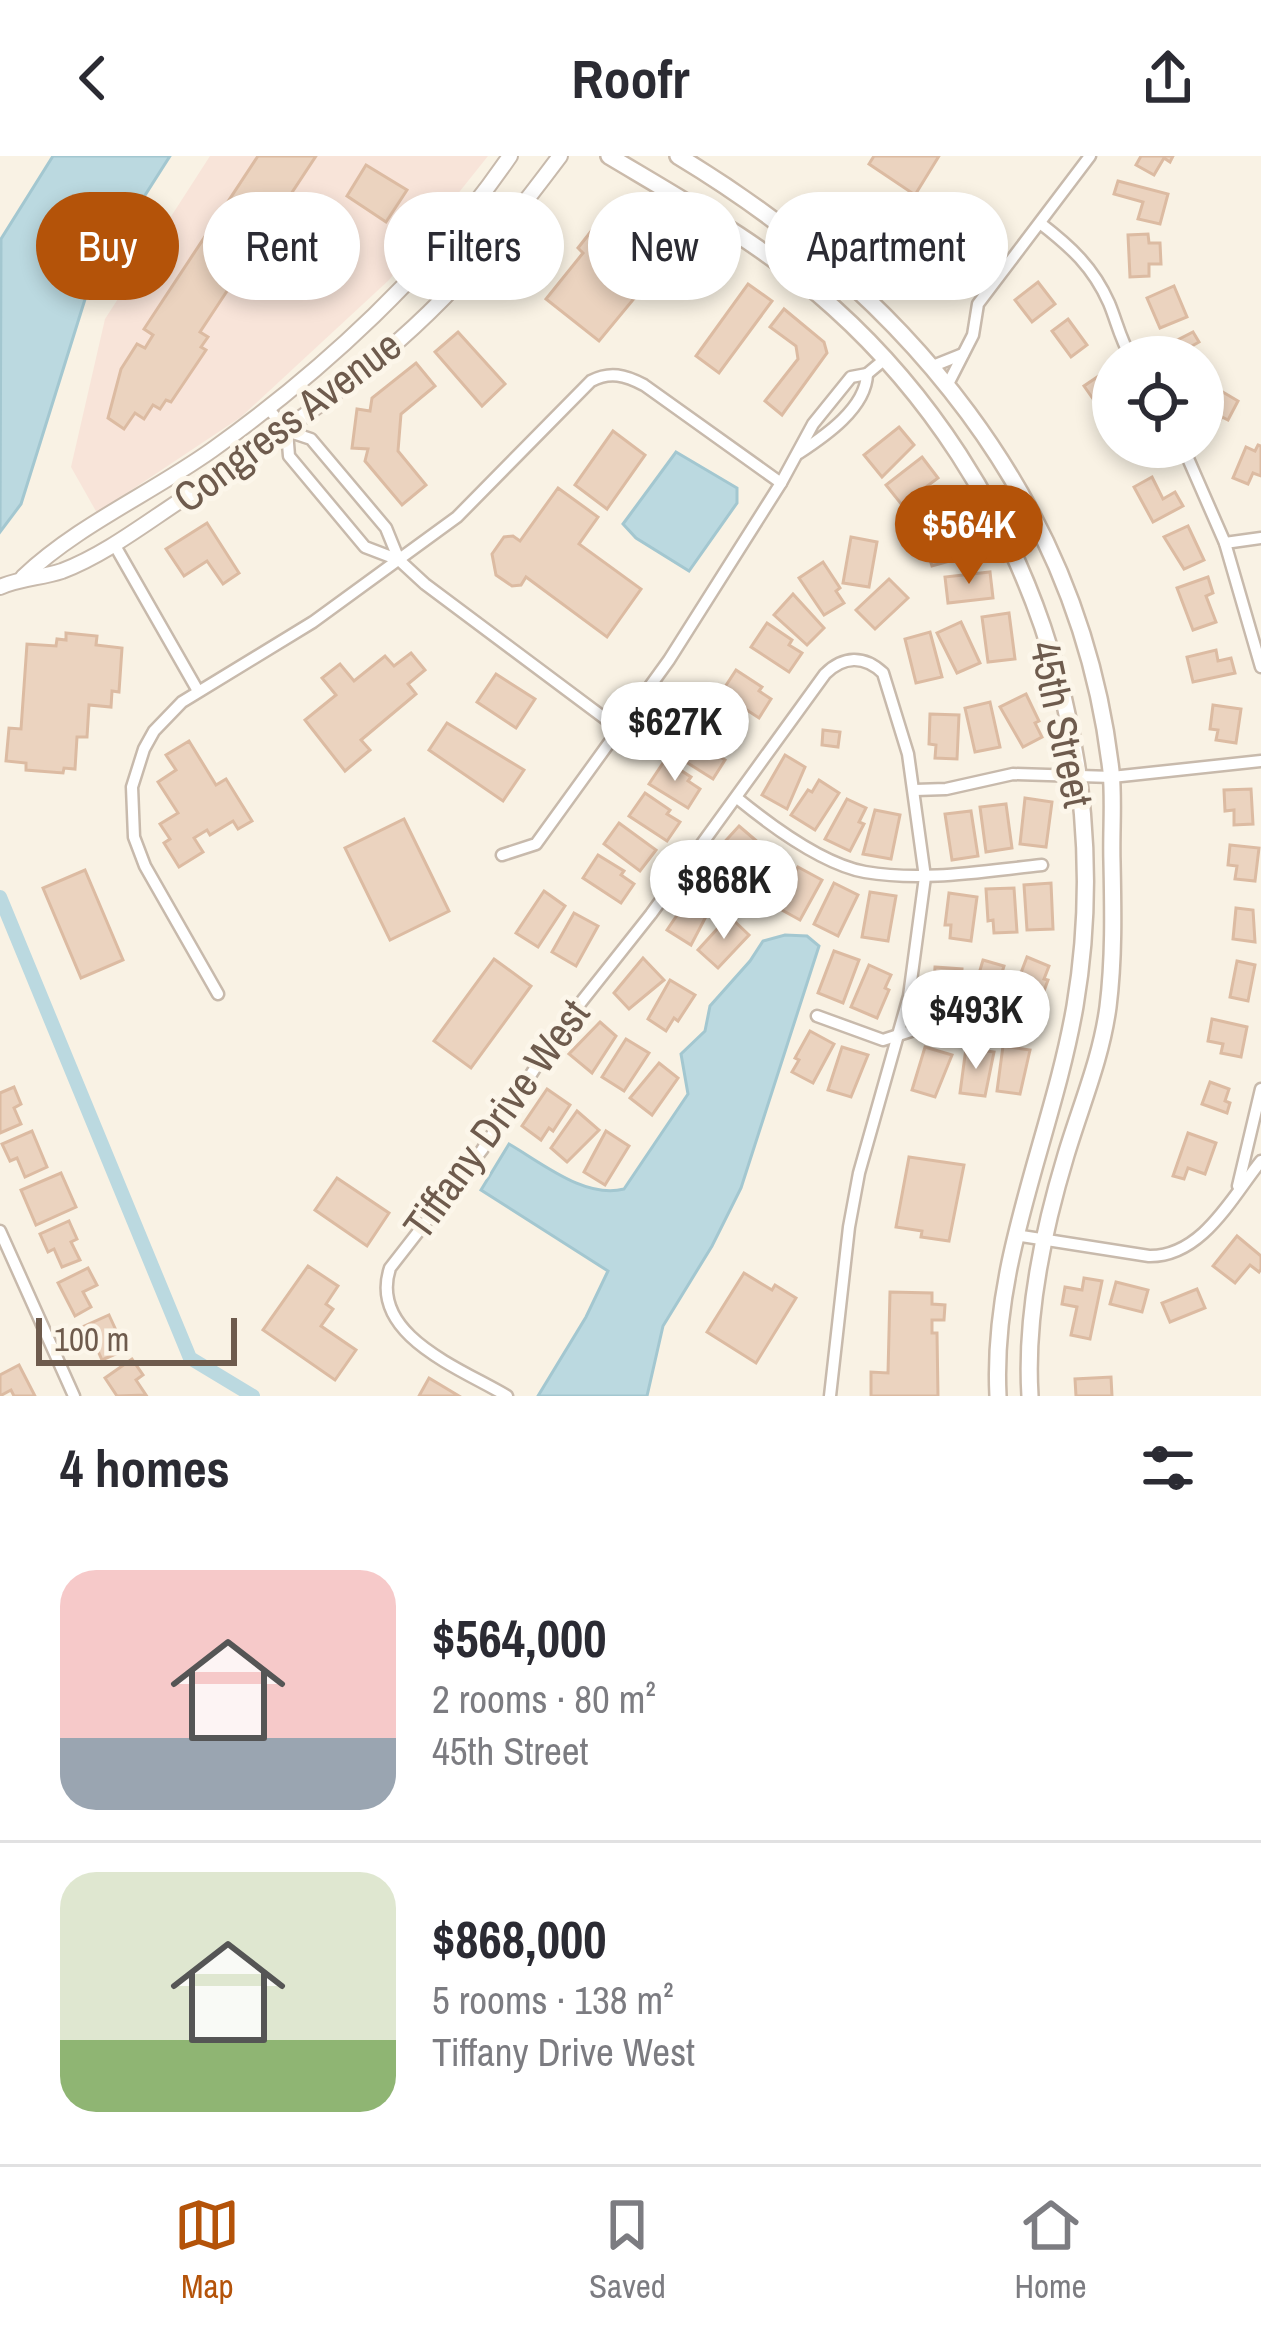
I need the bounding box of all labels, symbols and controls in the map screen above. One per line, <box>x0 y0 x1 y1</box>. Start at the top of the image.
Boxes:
text: Roofr <box>571 42 690 115</box>
icon: back <box>60 45 126 111</box>
icon: share <box>1135 45 1201 111</box>
chip: Buy <box>36 192 179 300</box>
chip: Rent <box>203 192 360 300</box>
chip: Filters <box>384 192 564 300</box>
chip: New <box>588 192 741 300</box>
chip: Apartment <box>765 192 1008 300</box>
street label: Congress Avenue <box>162 317 412 525</box>
map controls <box>1092 336 1224 468</box>
button: locate <box>1092 336 1224 468</box>
pin: $564K <box>885 485 1053 587</box>
text: $564K <box>922 498 1016 550</box>
street label: 45th Street <box>1017 636 1107 812</box>
pin: $627K <box>591 682 759 784</box>
text: $627K <box>628 695 722 747</box>
pin: $868K <box>640 840 808 942</box>
text: $868K <box>677 853 771 905</box>
pin: $493K <box>892 970 1060 1072</box>
text: $493K <box>929 983 1023 1035</box>
street label: Tiffany Drive West <box>390 988 602 1250</box>
scale bar <box>36 1312 237 1365</box>
text: 100 m <box>54 1317 129 1361</box>
text: 4 homes <box>60 1434 230 1503</box>
icon: filters <box>1135 1435 1201 1501</box>
text: $564,000 <box>432 1604 606 1673</box>
icon: home <box>156 1618 300 1762</box>
text: 2 rooms · 80 m² <box>432 1673 656 1725</box>
text: 45th Street <box>432 1725 588 1777</box>
text: $868,000 <box>432 1905 606 1974</box>
icon: home <box>156 1920 300 2064</box>
text: 5 rooms · 138 m² <box>432 1974 674 2026</box>
text: Tiffany Drive West <box>432 2026 695 2078</box>
tab: Map <box>174 2192 240 2308</box>
tab: Saved <box>589 2192 666 2308</box>
tab: Home <box>1014 2192 1087 2308</box>

